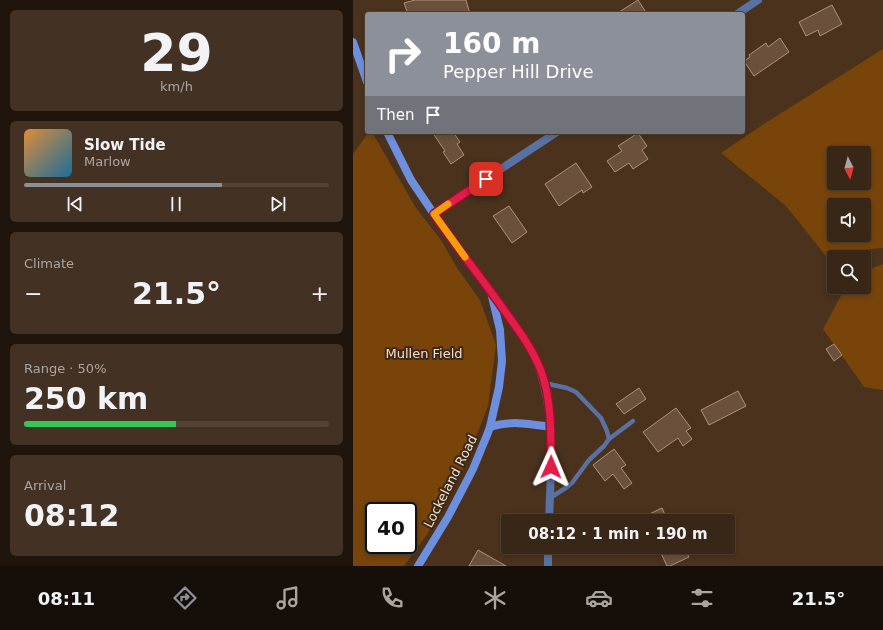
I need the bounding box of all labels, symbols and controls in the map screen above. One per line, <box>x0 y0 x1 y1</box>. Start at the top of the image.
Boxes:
text: 29 <box>140 23 213 83</box>
text: 160 m <box>443 27 540 60</box>
icon: right <box>377 28 429 80</box>
text: Pepper Hill Drive <box>443 61 594 82</box>
text: km/h <box>160 79 193 94</box>
icon: arrive <box>422 104 444 126</box>
text: Then <box>377 106 414 124</box>
text: Slow Tide <box>84 136 166 154</box>
north arrow <box>827 146 871 190</box>
map controls <box>827 146 871 294</box>
text: Marlow <box>84 154 131 169</box>
pin <box>469 162 503 196</box>
icon: arrive <box>475 168 497 190</box>
icon: previous <box>64 193 86 215</box>
icon: pause <box>165 193 187 215</box>
icon: next <box>267 193 289 215</box>
button: sound <box>827 198 871 242</box>
button: search <box>827 250 871 294</box>
text: Climate <box>24 256 74 271</box>
text: 21.5° <box>132 276 221 311</box>
text: − <box>24 281 42 306</box>
text: + <box>311 281 329 306</box>
park label: Mullen Field <box>385 346 463 361</box>
text: Range · 50% <box>24 361 107 376</box>
text: 250 km <box>24 381 148 416</box>
street label: Lockeland Road <box>421 432 480 530</box>
position arrow <box>530 446 572 488</box>
text: Arrival <box>24 478 66 493</box>
text: 08:12 <box>24 498 120 533</box>
speed limit sign: 40 <box>365 502 417 554</box>
text: 08:12 · 1 min · 190 m <box>528 525 708 543</box>
icon: directions <box>171 584 199 612</box>
icon: music <box>274 584 302 612</box>
icon: phone <box>378 584 406 612</box>
icon: climate <box>481 584 509 612</box>
icon: car <box>585 584 613 612</box>
icon: filters <box>688 584 716 612</box>
text: 08:11 <box>38 588 95 609</box>
text: 21.5° <box>792 588 845 609</box>

